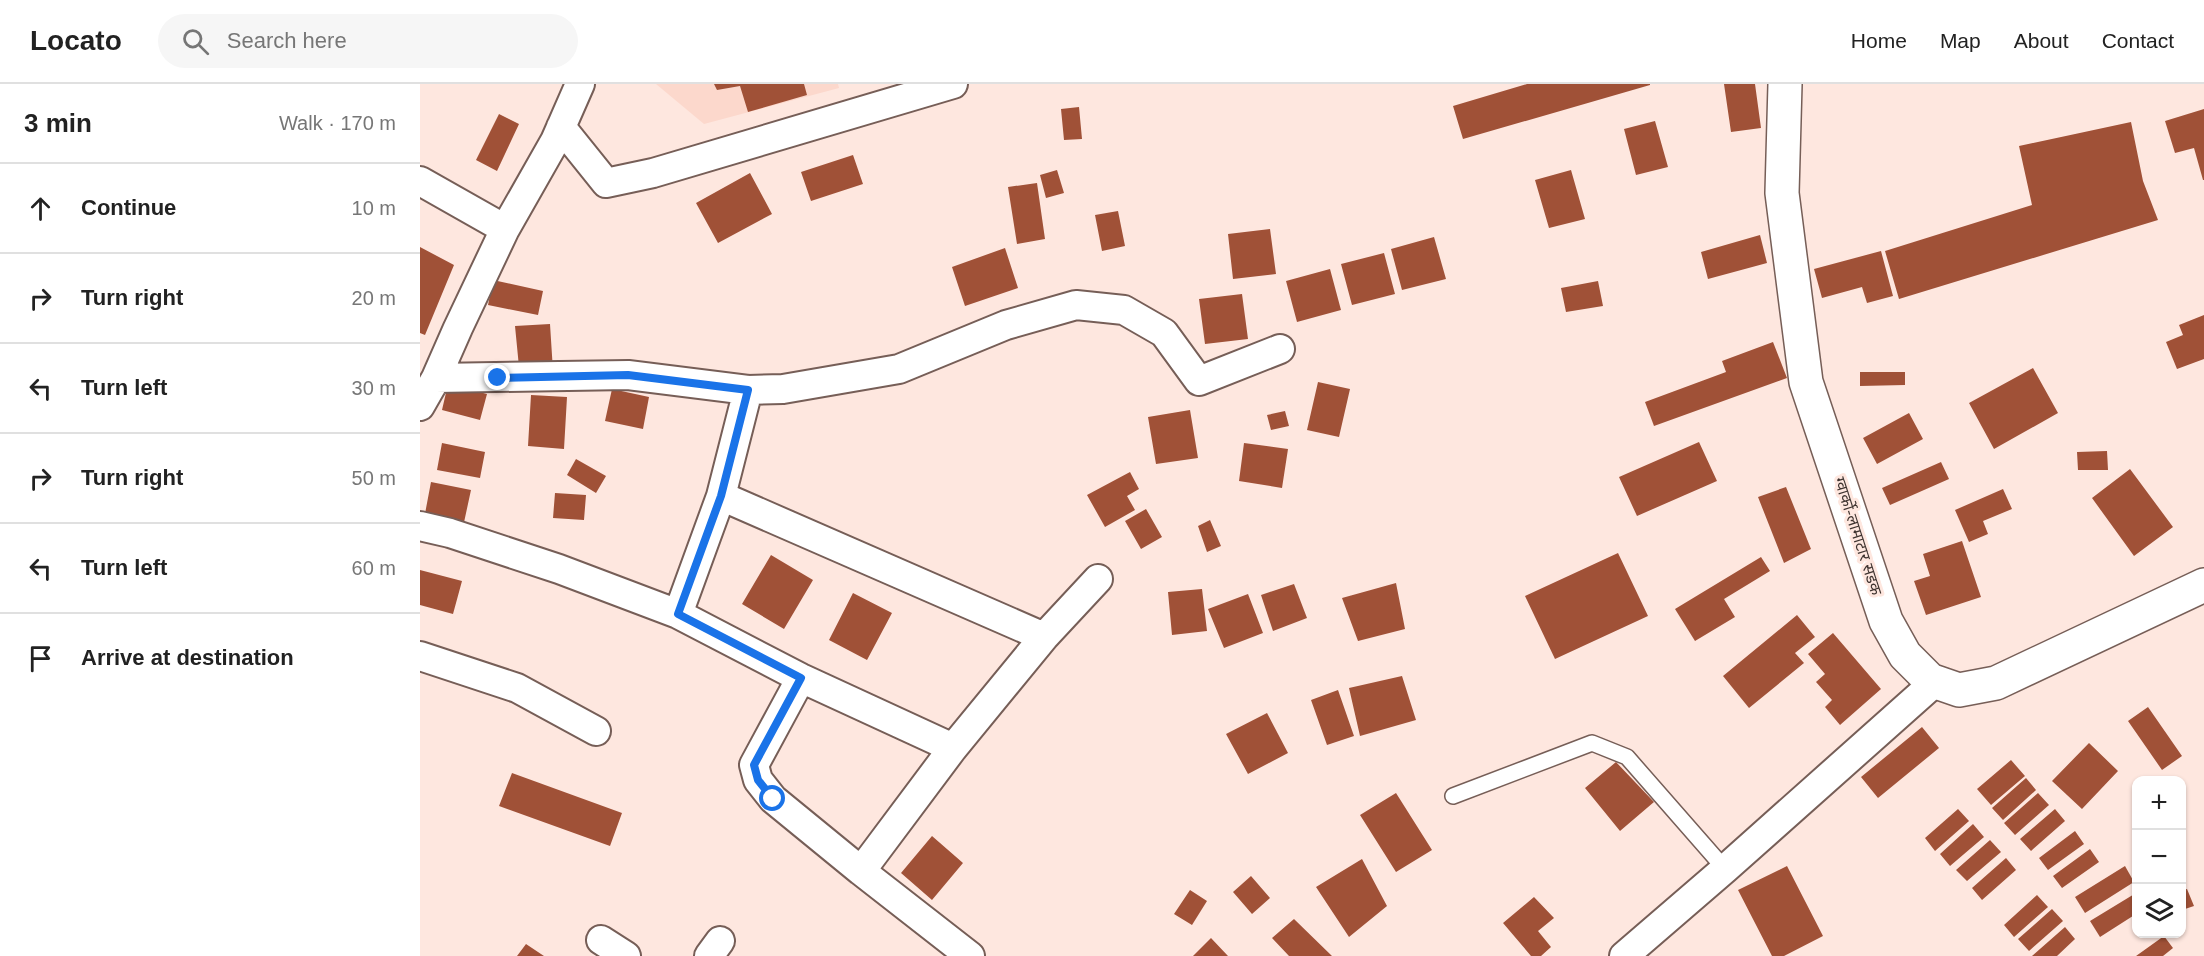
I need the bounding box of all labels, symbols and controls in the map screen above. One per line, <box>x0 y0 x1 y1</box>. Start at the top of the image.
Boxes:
search box <box>158 14 578 68</box>
text: Locato <box>30 25 122 56</box>
icon: search <box>179 25 212 58</box>
text: Search here <box>227 28 347 53</box>
text: Home <box>1851 29 1907 52</box>
text: Map <box>1940 29 1981 52</box>
text: About <box>2014 29 2069 52</box>
text: Contact <box>2102 29 2174 52</box>
text: 3 min <box>24 108 92 138</box>
text: Walk · 170 m <box>279 112 396 134</box>
icon: ahead <box>24 192 57 225</box>
text: Continue <box>81 195 176 220</box>
text: 10 m <box>352 197 396 219</box>
icon: right <box>24 282 57 315</box>
text: Turn right <box>81 285 183 310</box>
text: 20 m <box>352 287 396 309</box>
route end <box>484 364 510 390</box>
icon: left <box>24 372 57 405</box>
text: Turn left <box>81 375 167 400</box>
text: 30 m <box>352 377 396 399</box>
icon: right <box>24 462 57 495</box>
text: Turn right <box>81 465 183 490</box>
text: 50 m <box>352 467 396 489</box>
street label: ग्वार्को-लामाटार सडक <box>1831 475 1886 598</box>
icon: left <box>24 552 57 585</box>
text: Turn left <box>81 555 167 580</box>
text: 60 m <box>352 557 396 579</box>
icon: arrive <box>24 642 57 675</box>
text: Arrive at destination <box>81 645 294 670</box>
map controls <box>2132 776 2186 938</box>
button: + <box>2132 776 2186 830</box>
route start <box>759 785 785 811</box>
button: − <box>2132 830 2186 884</box>
button: layers <box>2132 884 2186 938</box>

